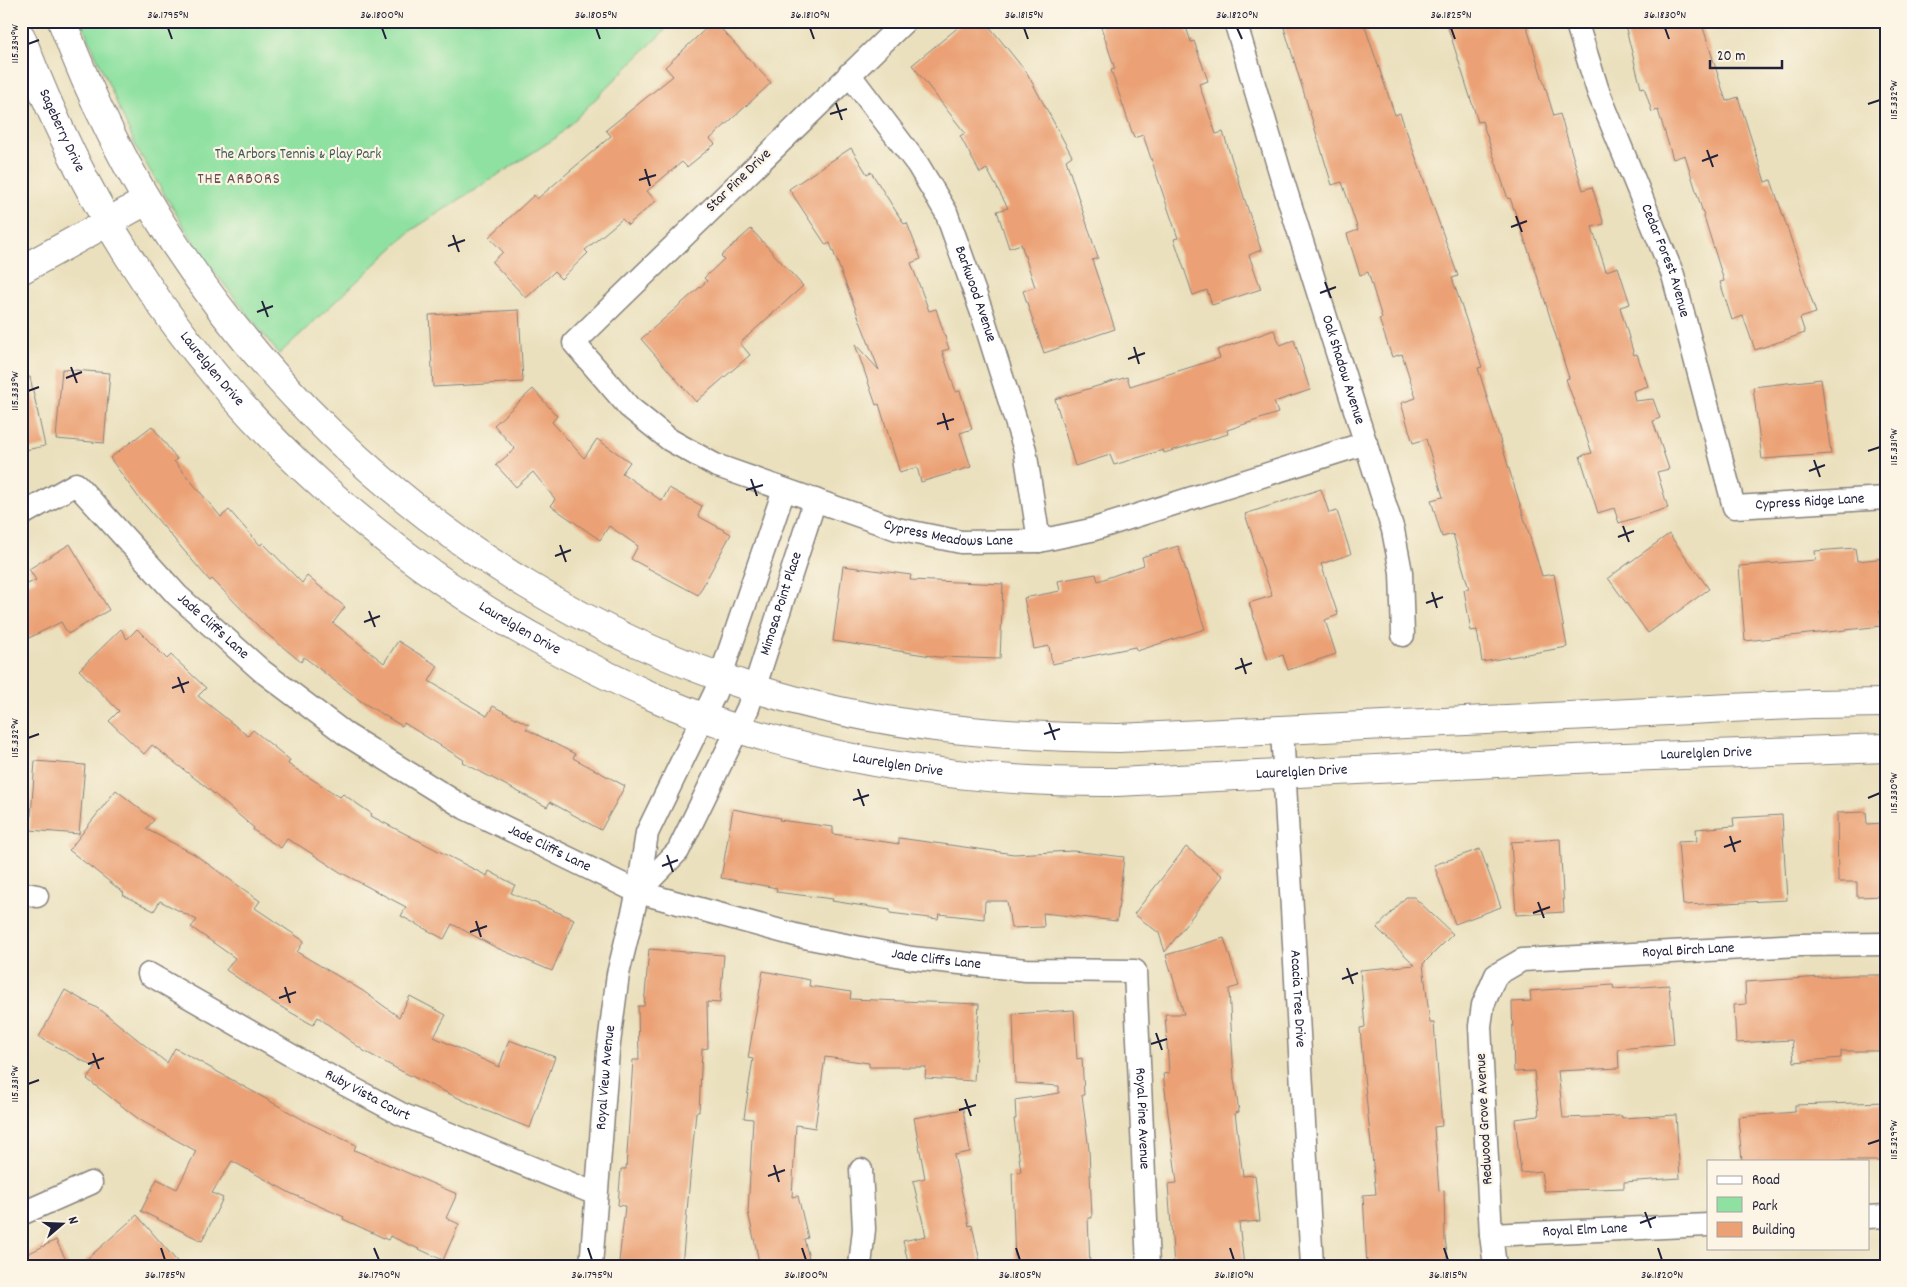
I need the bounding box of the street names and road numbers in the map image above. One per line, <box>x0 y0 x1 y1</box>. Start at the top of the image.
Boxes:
street label: Sageberry Drive <box>32 86 90 177</box>
street label: Star Pine Drive <box>701 144 777 218</box>
street label: Cedar Forest Avenue <box>1634 201 1695 320</box>
street label: Barkwood Avenue <box>948 243 1002 345</box>
street label: Oak Shadow Avenue <box>1315 312 1370 428</box>
street label: Laurelglen Drive <box>174 327 249 412</box>
street label: Cypress Ridge Lane <box>1755 488 1865 517</box>
street label: Cypress Meadows Lane <box>880 514 1014 553</box>
street label: Mimosa Point Place <box>755 549 809 658</box>
street label: Jade Cliffs Lane <box>172 589 254 665</box>
street label: Laurelglen Drive <box>474 596 565 661</box>
street label: Laurelglen Drive <box>1660 742 1753 767</box>
street label: Laurelglen Drive <box>851 747 945 783</box>
street label: Laurelglen Drive <box>1255 759 1348 786</box>
street label: Jade Cliffs Lane <box>504 819 595 879</box>
street label: Royal Birch Lane <box>1641 938 1736 965</box>
street label: Jade Cliffs Lane <box>890 943 982 976</box>
street label: Acacia Tree Drive <box>1283 949 1311 1048</box>
street label: Royal View Avenue <box>591 1024 622 1131</box>
street label: Redwood Grove Avenue <box>1471 1052 1499 1185</box>
street label: Ruby Vista Court <box>321 1064 414 1128</box>
street label: Royal Pine Avenue <box>1128 1067 1155 1170</box>
street label: Royal Elm Lane <box>1542 1218 1628 1244</box>

